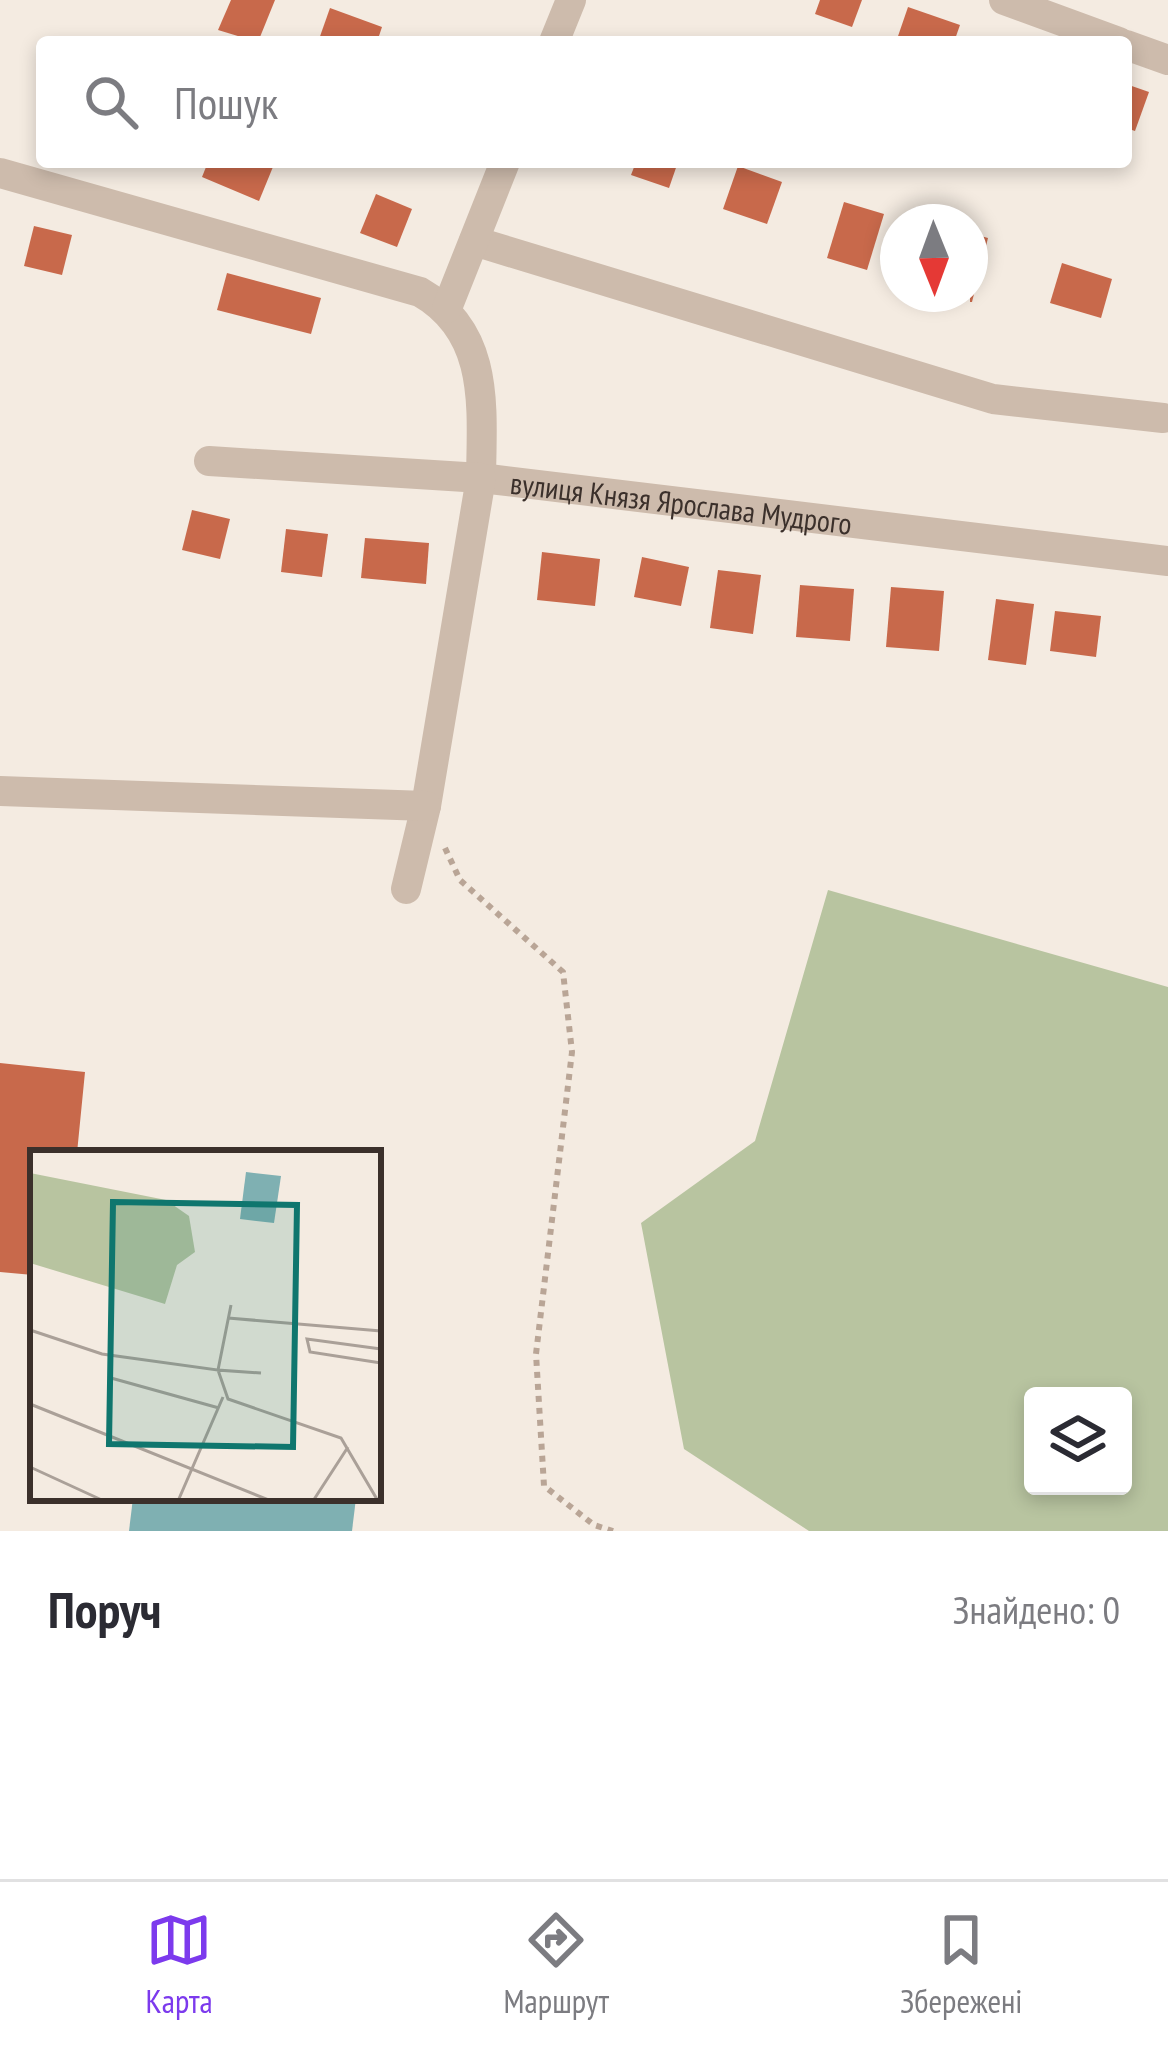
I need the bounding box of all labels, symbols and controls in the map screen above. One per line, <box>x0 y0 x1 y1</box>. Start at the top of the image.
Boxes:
search box <box>36 36 1132 168</box>
icon: search <box>78 69 144 135</box>
text: Пошук <box>174 73 278 131</box>
north arrow <box>880 204 988 312</box>
street label: вулиця Князя Ярослава Мудрого <box>508 462 854 542</box>
inset map <box>30 1150 381 1501</box>
map controls <box>1024 1387 1132 1495</box>
button: layers <box>1024 1387 1132 1495</box>
text: Поруч <box>48 1576 161 1642</box>
text: Знайдено: 0 <box>953 1584 1120 1635</box>
tab: Карта <box>145 1907 213 2022</box>
tab: Маршрут <box>504 1907 609 2022</box>
tab: Збережені <box>900 1907 1023 2022</box>

